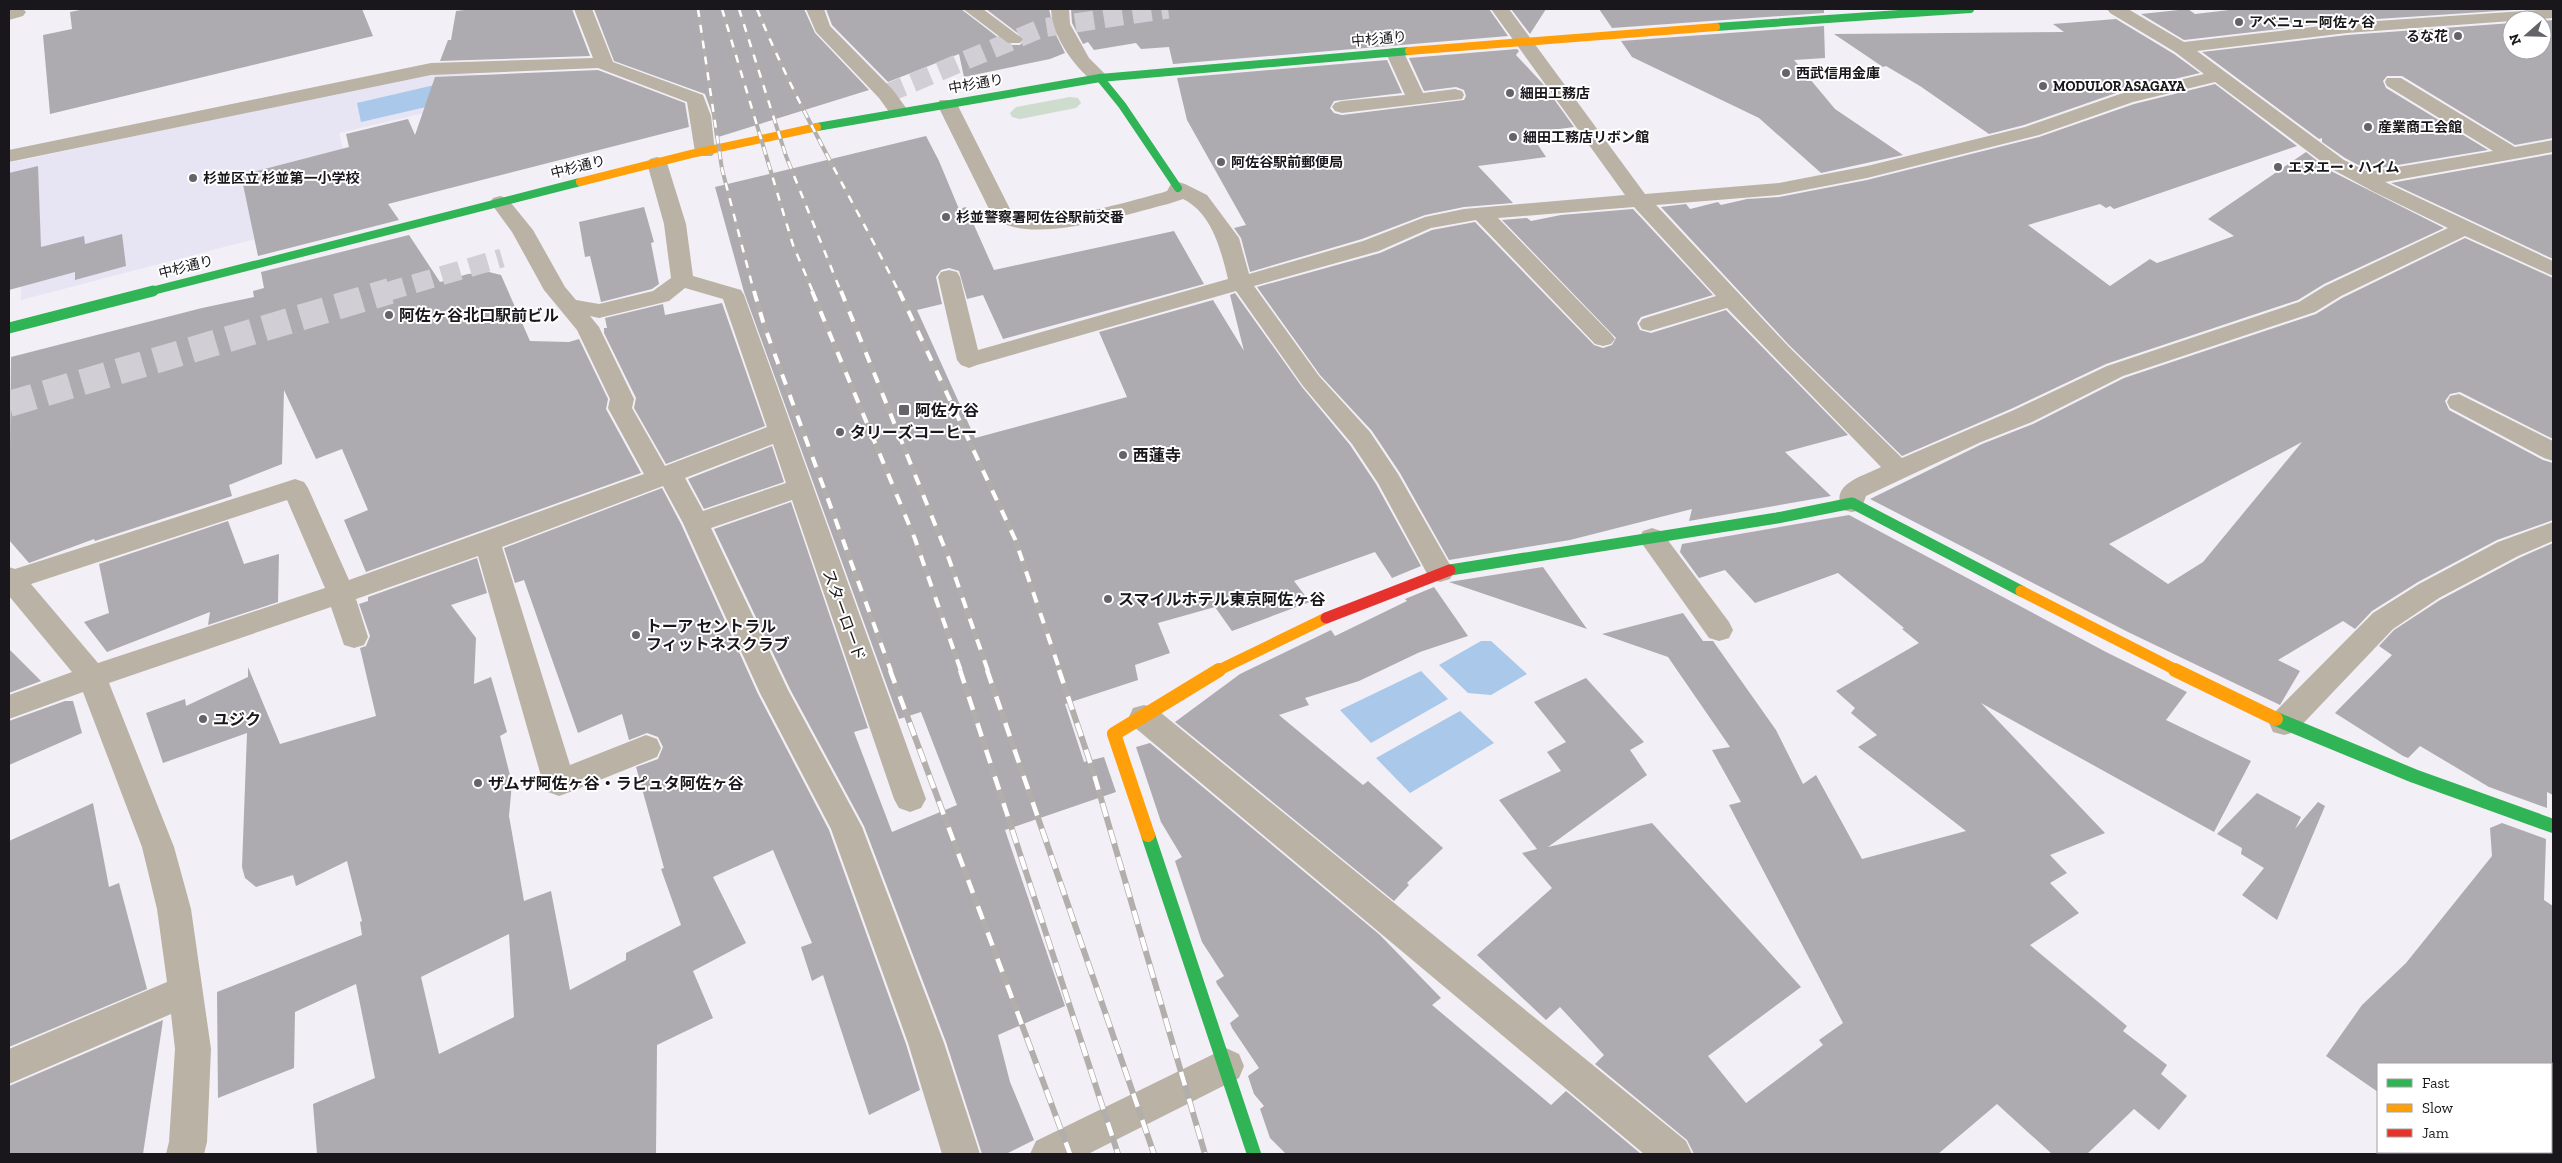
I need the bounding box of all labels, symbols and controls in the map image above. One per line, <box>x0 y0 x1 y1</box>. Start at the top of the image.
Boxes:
north arrow <box>2502 10 2552 60</box>
place label: アベニュー阿佐ヶ谷 <box>2249 14 2376 31</box>
marker: アベニュー阿佐ヶ谷 <box>2233 16 2245 28</box>
street label: 中杉通り <box>1350 28 1408 50</box>
place label: るな花 <box>2406 28 2448 45</box>
marker: るな花 <box>2452 30 2464 42</box>
text: N <box>2505 31 2525 47</box>
place label: 西武信用金庫 <box>1796 65 1880 82</box>
marker: 西武信用金庫 <box>1780 67 1792 79</box>
street label: 中杉通り <box>947 71 1005 97</box>
place label: MODULOR ASAGAYA <box>2053 78 2186 95</box>
marker: MODULOR ASAGAYA <box>2037 80 2049 92</box>
place label: 細田工務店 <box>1520 85 1590 102</box>
marker: 細田工務店 <box>1504 87 1516 99</box>
place label: 産業商工会館 <box>2378 119 2462 136</box>
marker: 産業商工会館 <box>2362 121 2374 133</box>
place label: 細田工務店リボン館 <box>1523 129 1649 146</box>
marker: 細田工務店リボン館 <box>1507 131 1519 143</box>
street label: 中杉通り <box>549 152 607 182</box>
place label: 阿佐谷駅前郵便局 <box>1231 154 1343 171</box>
marker: 阿佐谷駅前郵便局 <box>1215 156 1227 168</box>
place label: エヌエー・ハイム <box>2288 159 2399 176</box>
marker: エヌエー・ハイム <box>2272 161 2284 173</box>
place label: 杉並区立 杉並第一小学校 <box>203 170 360 187</box>
marker: 杉並区立 杉並第一小学校 <box>187 172 199 184</box>
place label: 杉並警察署阿佐谷駅前交番 <box>956 209 1124 226</box>
marker: 杉並警察署阿佐谷駅前交番 <box>940 211 952 223</box>
street label: 中杉通り <box>157 252 215 282</box>
place label: 阿佐ヶ谷北口駅前ビル <box>399 306 559 325</box>
marker: 阿佐ヶ谷北口駅前ビル <box>383 309 395 321</box>
place label: 阿佐ケ谷 <box>915 401 979 420</box>
marker: 阿佐ケ谷 <box>897 403 911 417</box>
place label: タリーズコーヒー <box>850 423 977 442</box>
marker: タリーズコーヒー <box>834 426 846 438</box>
place label: 西蓮寺 <box>1133 446 1181 465</box>
marker: 西蓮寺 <box>1117 449 1129 461</box>
street label: スターロード <box>819 567 869 663</box>
place label: スマイルホテル東京阿佐ヶ谷 <box>1118 590 1326 609</box>
marker: スマイルホテル東京阿佐ヶ谷 <box>1102 593 1114 605</box>
place label: トーア セントラル フィットネスクラブ <box>646 617 790 654</box>
marker: トーア セントラル フィットネスクラブ <box>630 629 642 641</box>
place label: ユジク <box>213 710 261 729</box>
marker: ユジク <box>197 713 209 725</box>
place label: ザムザ阿佐ヶ谷・ラピュタ阿佐ヶ谷 <box>488 774 744 793</box>
marker: ザムザ阿佐ヶ谷・ラピュタ阿佐ヶ谷 <box>472 777 484 789</box>
legend <box>2377 1063 2552 1153</box>
text: Fast <box>2422 1074 2450 1092</box>
text: Slow <box>2422 1099 2454 1117</box>
text: Jam <box>2422 1124 2449 1142</box>

